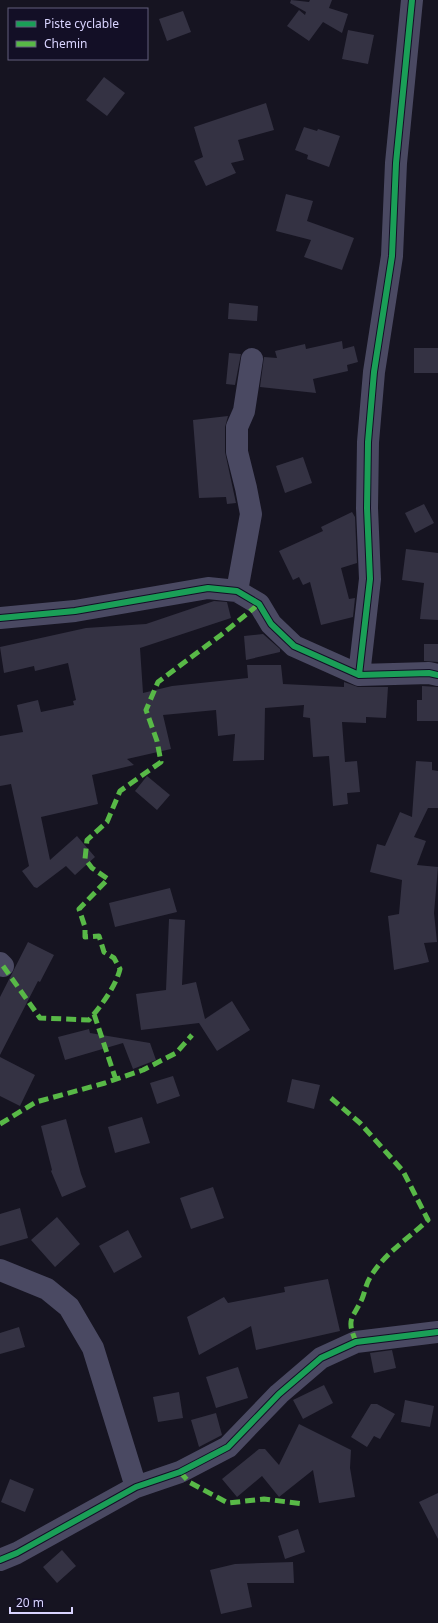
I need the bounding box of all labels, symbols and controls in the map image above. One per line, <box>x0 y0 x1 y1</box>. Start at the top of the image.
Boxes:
legend <box>8 8 148 60</box>
text: Piste cyclable <box>44 15 119 32</box>
text: Chemin <box>44 35 88 52</box>
scale bar <box>10 1589 72 1615</box>
text: 20 m <box>16 1594 44 1611</box>

